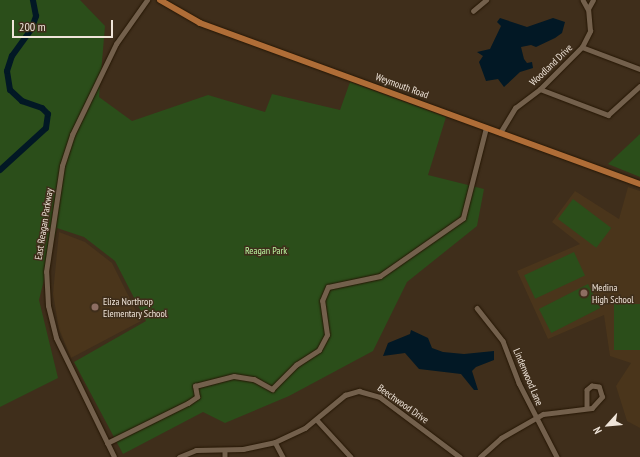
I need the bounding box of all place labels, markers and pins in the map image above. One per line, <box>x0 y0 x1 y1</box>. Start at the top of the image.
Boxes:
place label: Medina High School <box>592 281 634 304</box>
marker: Medina High School <box>579 288 589 298</box>
place label: Eliza Northrop Elementary School <box>103 295 167 318</box>
marker: Eliza Northrop Elementary School <box>90 302 100 312</box>

